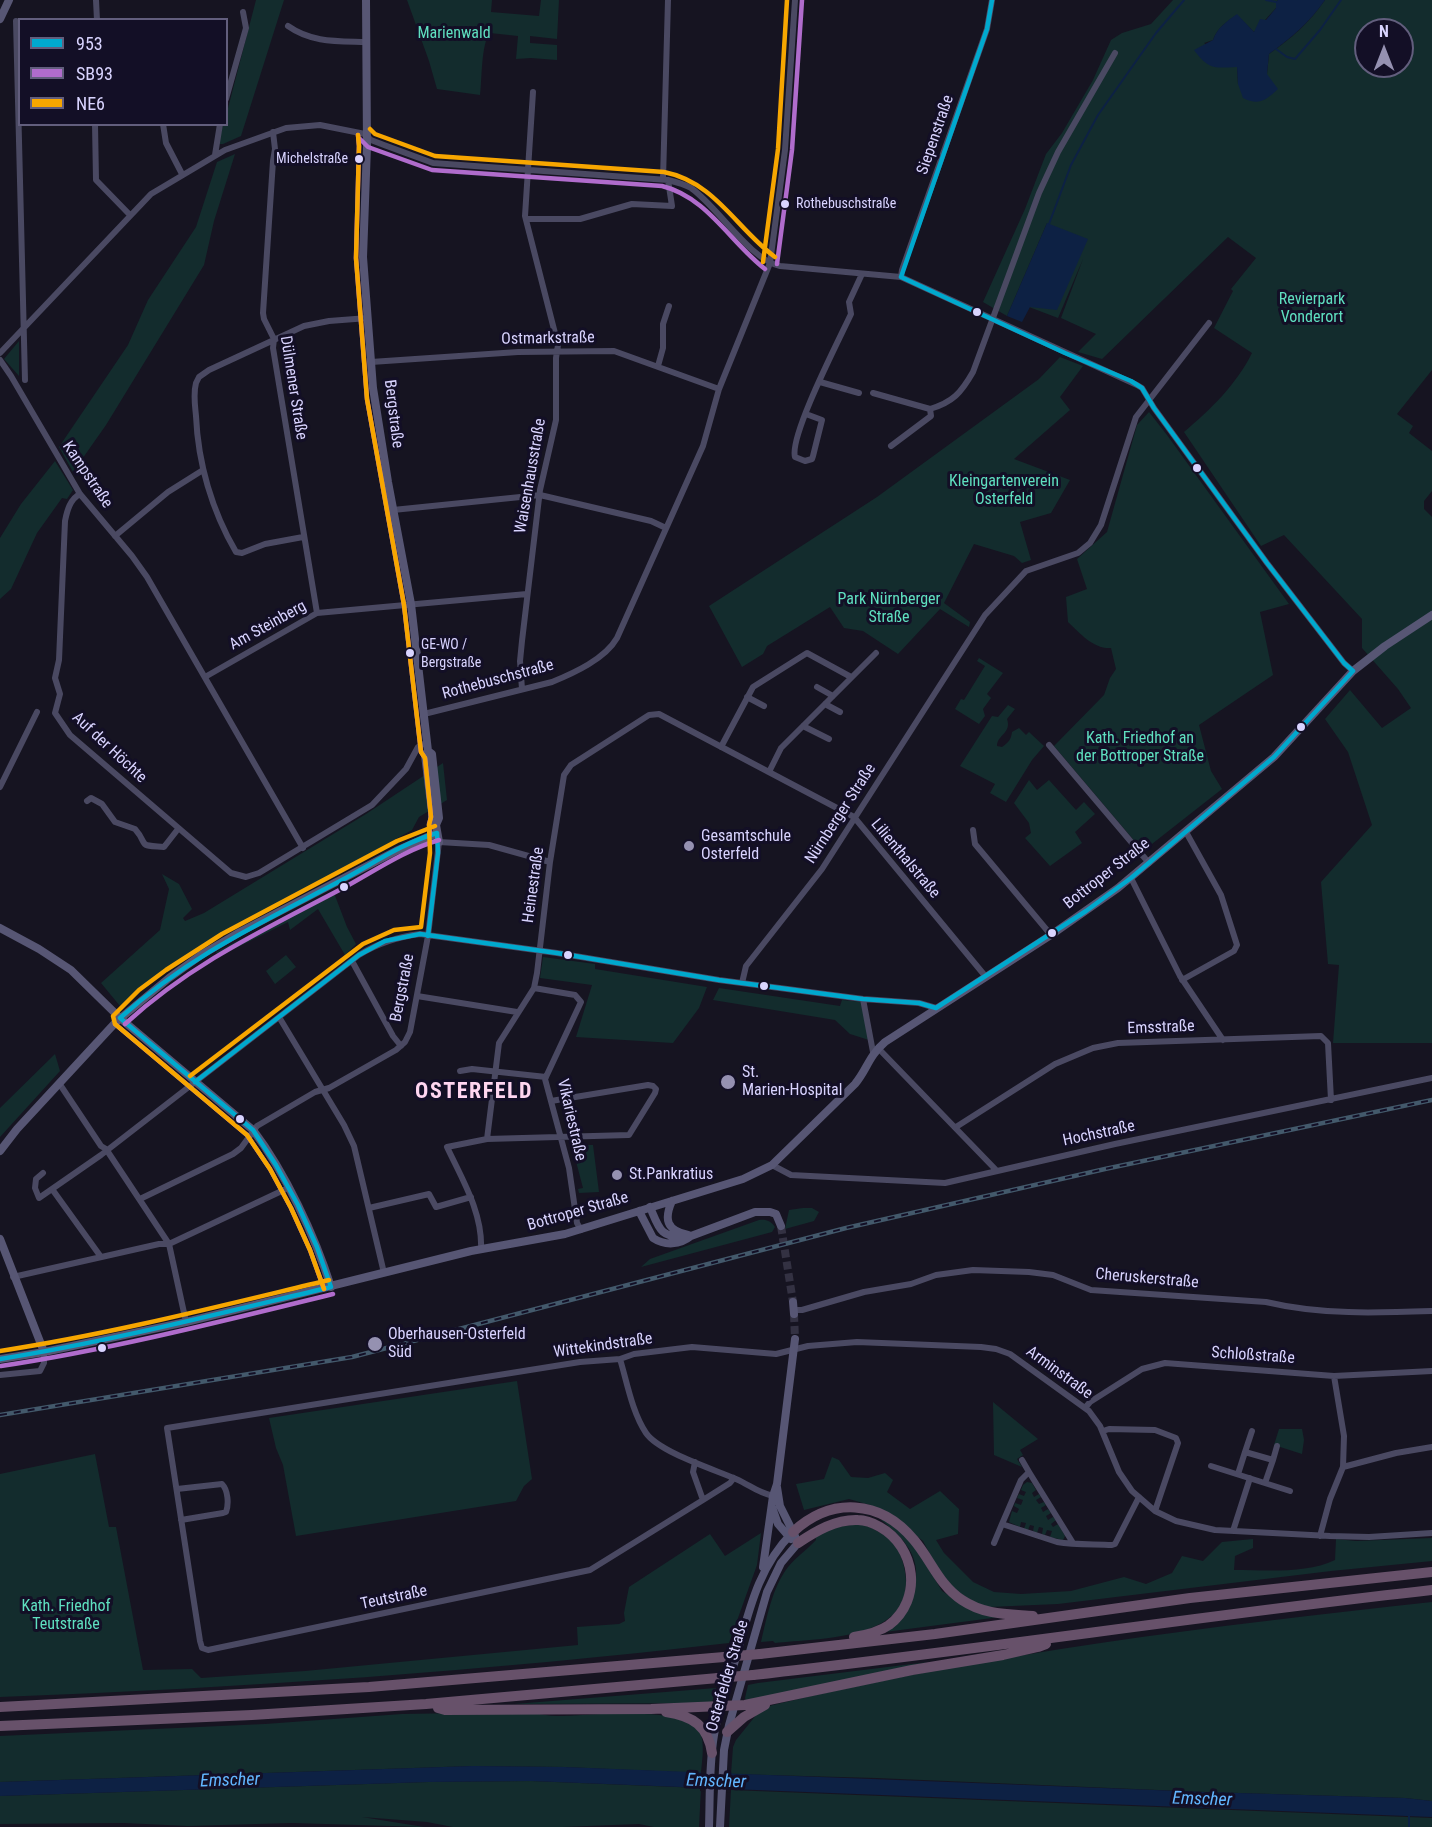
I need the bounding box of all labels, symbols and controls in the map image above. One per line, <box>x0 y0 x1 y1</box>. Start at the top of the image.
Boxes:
legend <box>18 18 228 126</box>
north arrow <box>1354 18 1414 78</box>
text: N <box>1379 22 1389 41</box>
park label: Marienwald <box>417 24 491 44</box>
text: 953 <box>76 33 103 54</box>
text: SB93 <box>76 63 113 84</box>
text: NE6 <box>76 93 105 114</box>
street label: Siepenstraße <box>913 93 959 177</box>
place label: Michelstraße <box>276 151 348 167</box>
marker: Michelstraße <box>353 153 365 165</box>
place label: Rothebuschstraße <box>796 196 896 212</box>
marker: Rothebuschstraße <box>779 198 791 210</box>
park label: Revierpark Vonderort <box>1279 290 1345 328</box>
unlabelled marker <box>971 306 983 318</box>
street label: Ostmarkstraße <box>501 329 595 349</box>
street label: Dülmener Straße <box>275 335 311 441</box>
street label: Bergstraße <box>379 379 407 449</box>
street label: Waisenhausstraße <box>511 417 551 535</box>
street label: Kampstraße <box>58 438 116 512</box>
unlabelled marker <box>1191 462 1203 474</box>
park label: Kleingartenverein Osterfeld <box>949 472 1059 510</box>
park label: Park Nürnberger Straße <box>838 590 940 628</box>
street label: Am Steinberg <box>226 597 310 655</box>
place label: GE-WO / Bergstraße <box>421 637 481 670</box>
marker: GE-WO / Bergstraße <box>404 647 416 659</box>
street label: Rothebuschstraße <box>440 656 556 704</box>
street label: Auf der Höchte <box>68 709 150 787</box>
unlabelled marker <box>1295 721 1307 733</box>
park label: Kath. Friedhof an der Bottroper Straße <box>1076 729 1204 767</box>
street label: Nürnberger Straße <box>802 760 880 868</box>
street label: Lilienthalstraße <box>866 815 944 903</box>
place label: Gesamtschule Osterfeld <box>701 827 791 865</box>
street label: Bottroper Straße <box>1060 834 1154 914</box>
marker: Gesamtschule Osterfeld <box>682 839 696 853</box>
street label: Heinestraße <box>519 846 549 924</box>
unlabelled marker <box>338 881 350 893</box>
unlabelled marker <box>1046 927 1058 939</box>
unlabelled marker <box>562 949 574 961</box>
street label: Bergstraße <box>387 952 419 1024</box>
unlabelled marker <box>758 980 770 992</box>
street label: Emsstraße <box>1127 1017 1195 1039</box>
place label: St. Marien-Hospital <box>742 1063 842 1101</box>
marker: St. Marien-Hospital <box>719 1073 737 1091</box>
street label: Vikariestraße <box>552 1077 590 1163</box>
district label: OSTERFELD <box>415 1079 533 1105</box>
unlabelled marker <box>234 1113 246 1125</box>
street label: Hochstraße <box>1061 1117 1137 1151</box>
place label: St.Pankratius <box>629 1165 713 1185</box>
marker: St.Pankratius <box>610 1168 624 1182</box>
street label: Bottroper Straße <box>525 1188 631 1236</box>
street label: Cheruskerstraße <box>1094 1265 1200 1293</box>
place label: Oberhausen-Osterfeld Süd <box>388 1325 526 1363</box>
street label: Wittekindstraße <box>552 1330 654 1362</box>
marker: Oberhausen-Osterfeld Süd <box>366 1335 384 1353</box>
unlabelled marker <box>96 1342 108 1354</box>
street label: Arminstraße <box>1022 1342 1096 1404</box>
street label: Schloßstraße <box>1211 1344 1295 1368</box>
street label: Teutstraße <box>359 1582 429 1614</box>
park label: Kath. Friedhof Teutstraße <box>21 1597 111 1635</box>
street label: Osterfelder Straße <box>703 1618 753 1734</box>
water label: Emscher <box>200 1769 260 1793</box>
water label: Emscher <box>686 1770 746 1794</box>
water label: Emscher <box>1172 1788 1232 1812</box>

